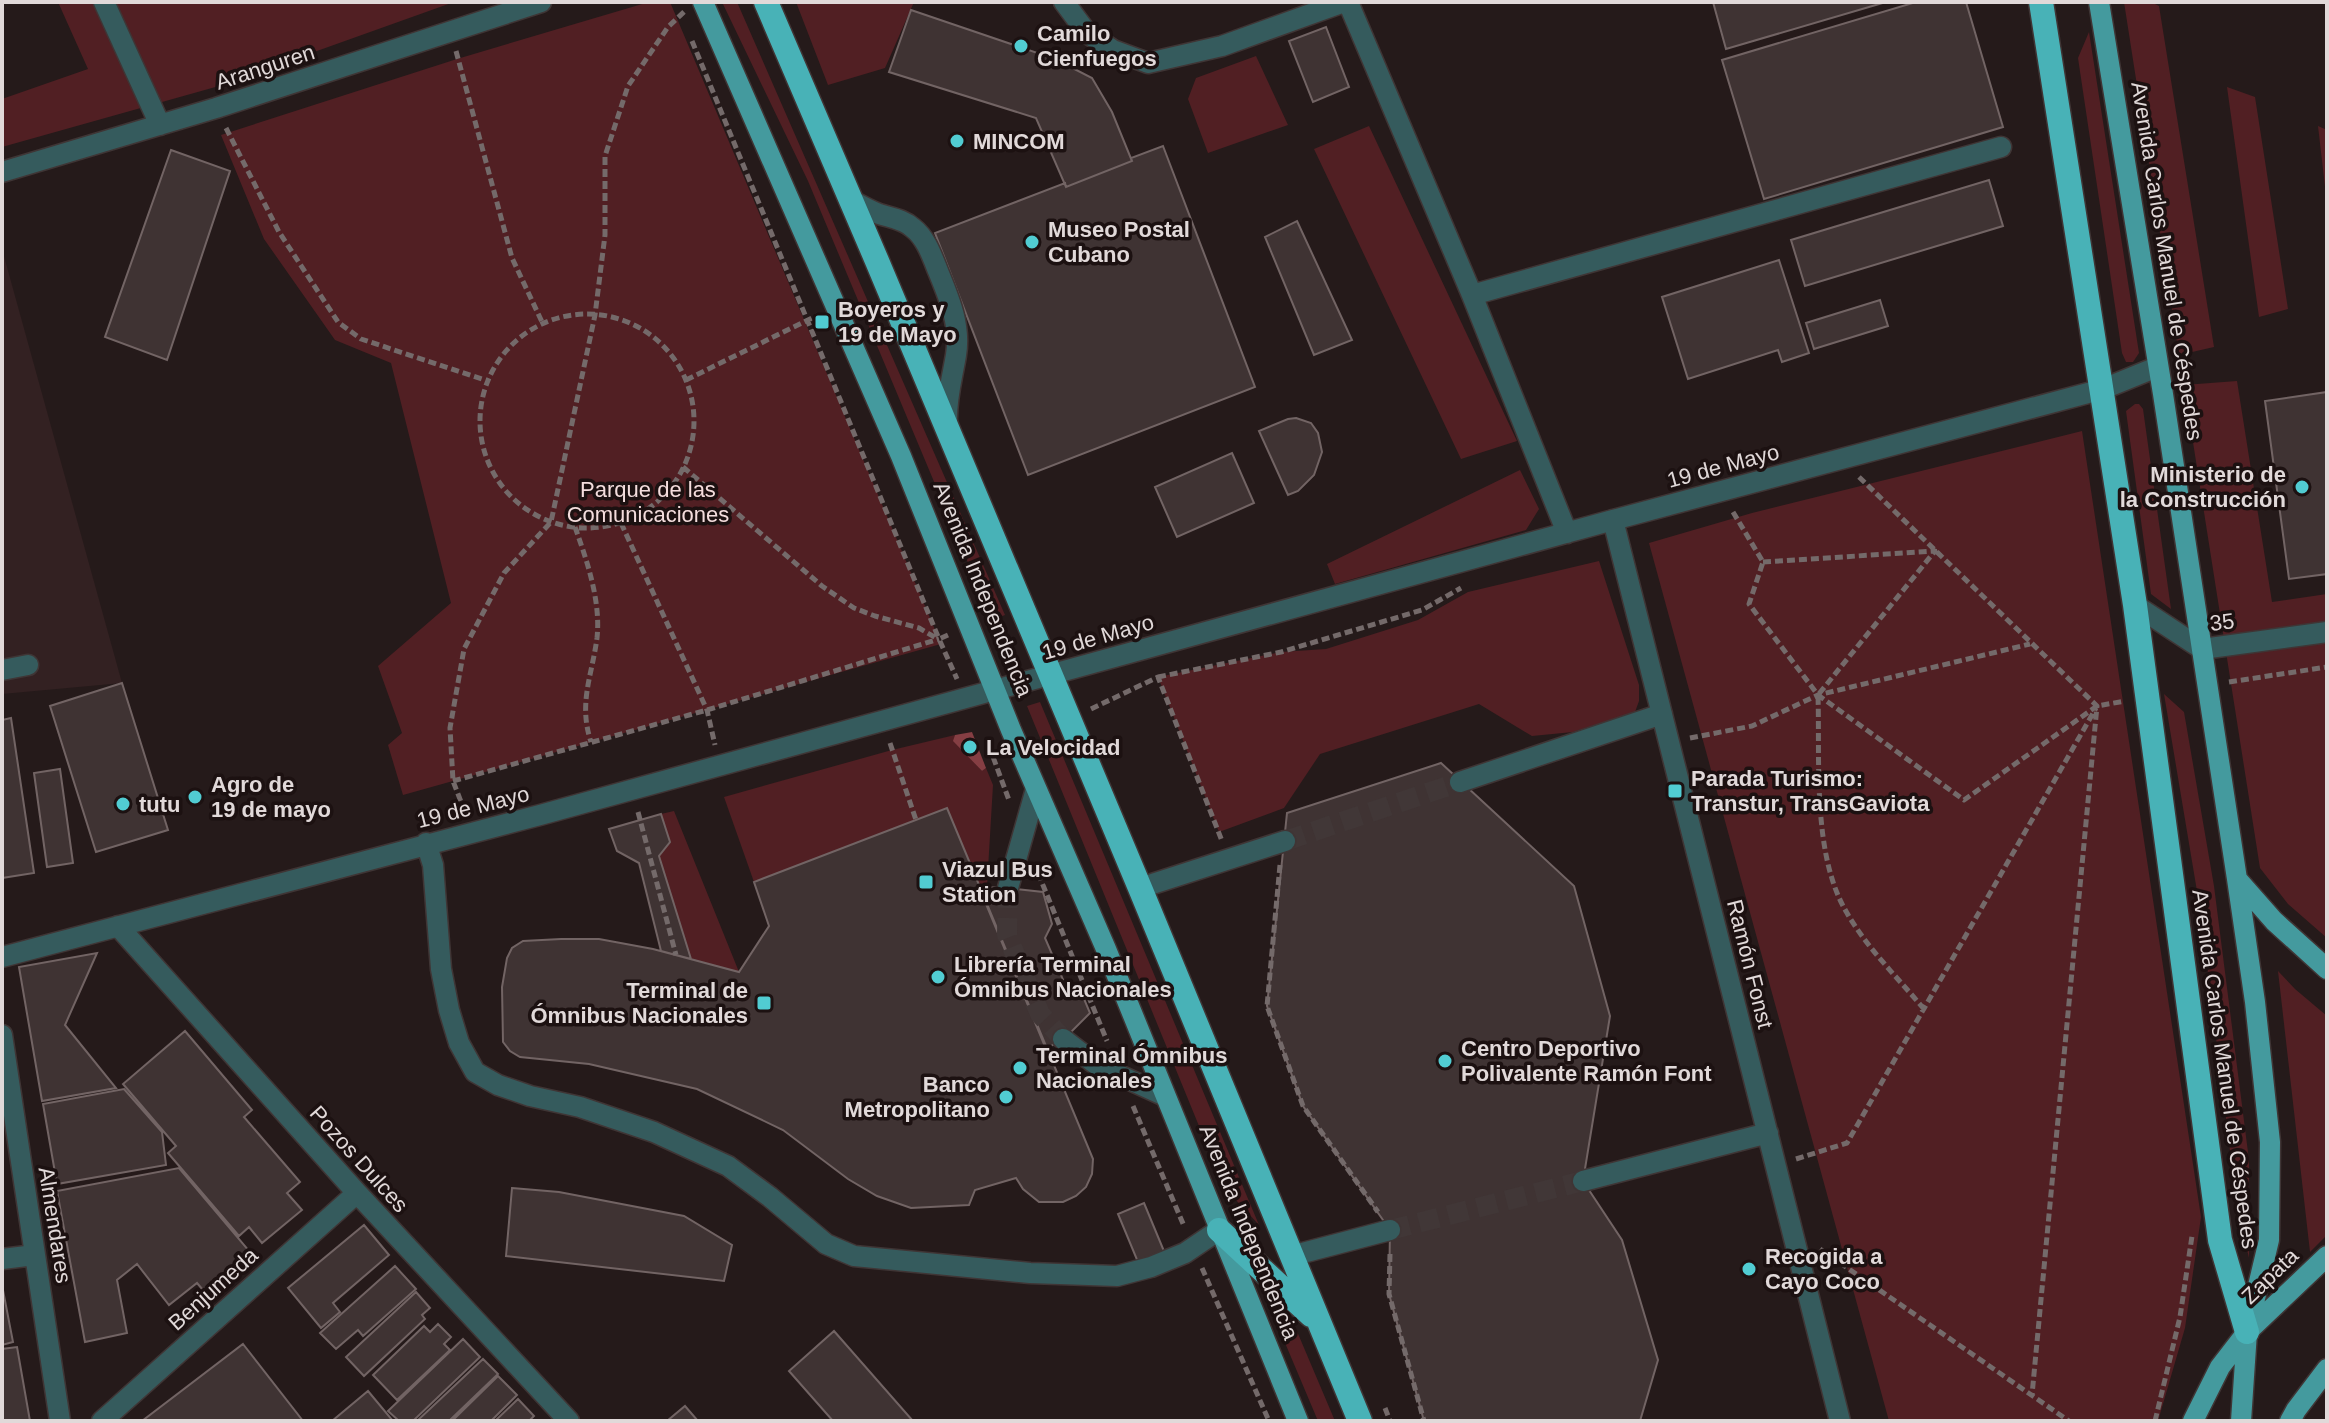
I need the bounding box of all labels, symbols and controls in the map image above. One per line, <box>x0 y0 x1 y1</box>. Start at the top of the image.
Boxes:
place label: Camilo Cienfuegos <box>1037 21 1157 71</box>
marker: Camilo Cienfuegos <box>1012 37 1030 55</box>
street label: Aranguren <box>212 39 318 95</box>
street label: Avenida Carlos Manuel de Céspedes <box>2126 80 2208 442</box>
place label: MINCOM <box>973 129 1065 154</box>
marker: MINCOM <box>948 132 966 150</box>
place label: Museo Postal Cubano <box>1048 217 1190 267</box>
marker: Museo Postal Cubano <box>1023 233 1041 251</box>
place label: Boyeros y 19 de Mayo <box>838 297 957 347</box>
marker: Boyeros y 19 de Mayo <box>813 313 831 331</box>
street label: 19 de Mayo <box>1664 439 1782 493</box>
place label: Ministerio de la Construcción <box>2120 462 2286 512</box>
park label: Parque de las Comunicaciones <box>567 477 729 527</box>
street label: Avenida Independencia <box>928 478 1038 701</box>
marker: Ministerio de la Construcción <box>2293 478 2311 496</box>
street label: 35 <box>2208 608 2236 636</box>
street label: 19 de Mayo <box>1039 609 1157 665</box>
place label: La Velocidad <box>986 735 1121 760</box>
marker: La Velocidad <box>961 738 979 756</box>
place label: Parada Turismo: Transtur, TransGaviota <box>1691 766 1930 816</box>
place label: Agro de 19 de mayo <box>211 772 331 822</box>
street label: 19 de Mayo <box>414 781 532 833</box>
marker: Parada Turismo: Transtur, TransGaviota <box>1666 782 1684 800</box>
marker: Agro de 19 de mayo <box>186 788 204 806</box>
place label: tutu <box>139 792 181 817</box>
marker: tutu <box>114 795 132 813</box>
place label: Viazul Bus Station <box>942 857 1053 907</box>
marker: Viazul Bus Station <box>917 873 935 891</box>
street label: Avenida Carlos Manuel de Céspedes <box>2187 888 2263 1250</box>
street label: Ramón Fonst <box>1722 897 1778 1031</box>
place label: Librería Terminal Ómnibus Nacionales <box>954 952 1172 1002</box>
marker: Librería Terminal Ómnibus Nacionales <box>929 968 947 986</box>
place label: Terminal de Ómnibus Nacionales <box>530 978 748 1028</box>
marker: Terminal de Ómnibus Nacionales <box>755 994 773 1012</box>
place label: Centro Deportivo Polivalente Ramón Font <box>1461 1036 1712 1086</box>
place label: Terminal Ómnibus Nacionales <box>1036 1043 1228 1093</box>
marker: Centro Deportivo Polivalente Ramón Font <box>1436 1052 1454 1070</box>
marker: Terminal Ómnibus Nacionales <box>1011 1059 1029 1077</box>
place label: Banco Metropolitano <box>845 1072 990 1122</box>
marker: Banco Metropolitano <box>997 1088 1015 1106</box>
street label: Pozos Dulces <box>305 1101 413 1217</box>
street label: Avenida Independencia <box>1194 1121 1304 1344</box>
street label: Almendares <box>33 1165 77 1285</box>
street label: Benjumeda <box>163 1242 263 1336</box>
street label: Zapata <box>2237 1243 2304 1309</box>
place label: Recogida a Cayo Coco <box>1765 1244 1883 1294</box>
marker: Recogida a Cayo Coco <box>1740 1260 1758 1278</box>

